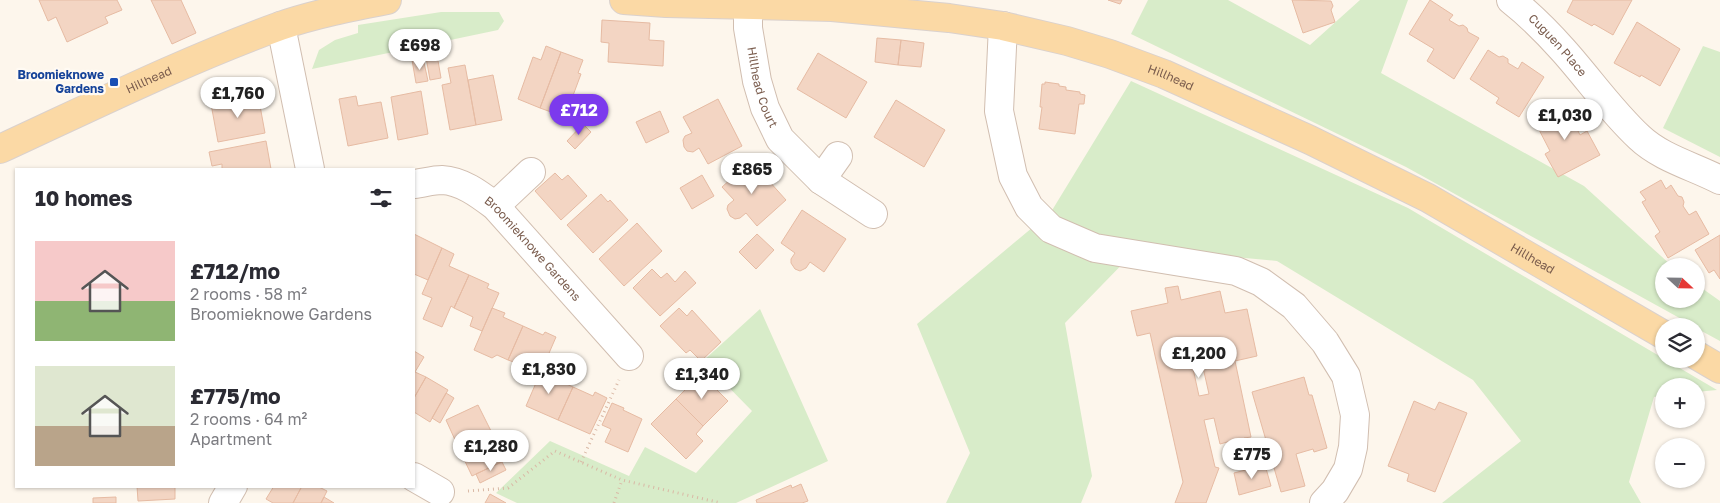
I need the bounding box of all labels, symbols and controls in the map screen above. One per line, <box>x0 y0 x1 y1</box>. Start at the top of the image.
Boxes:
street label: Cuguen Place <box>1525 11 1590 79</box>
pin: £698 <box>390 28 450 71</box>
text: £698 <box>399 35 441 55</box>
street label: Hillhead Court <box>744 45 781 130</box>
street label: Hillhead <box>1146 61 1196 93</box>
street label: Hillhead <box>123 63 174 96</box>
place label: Broomieknowe Gardens <box>17 67 104 96</box>
marker: Broomieknowe Gardens <box>108 76 120 88</box>
pin: £1,760 <box>197 76 279 119</box>
text: £1,760 <box>211 83 265 103</box>
pin: £712 <box>549 94 609 136</box>
pin: £1,030 <box>1524 98 1606 141</box>
text: £712 <box>560 100 598 120</box>
text: £1,030 <box>1538 105 1592 125</box>
pin: £865 <box>722 152 782 195</box>
text: £865 <box>732 159 772 179</box>
icon: filters <box>367 184 395 212</box>
text: 10 homes <box>35 185 133 211</box>
street label: Broomieknowe Gardens <box>482 193 584 304</box>
street label: Hillhead <box>1508 240 1557 277</box>
text: £712/mo <box>190 258 280 284</box>
north arrow <box>1655 258 1705 308</box>
map controls <box>1655 258 1705 488</box>
icon: home <box>75 261 135 321</box>
text: 2 rooms · 58 m² <box>190 284 307 304</box>
text: Broomieknowe Gardens <box>190 304 372 324</box>
button: layers <box>1655 318 1705 368</box>
pin: £1,200 <box>1158 336 1240 379</box>
text: £1,200 <box>1172 343 1226 363</box>
pin: £1,830 <box>508 352 590 395</box>
pin: £1,340 <box>661 358 743 400</box>
text: £1,830 <box>522 359 576 379</box>
text: £1,340 <box>675 364 729 384</box>
button: + <box>1655 378 1705 428</box>
text: £775/mo <box>190 383 281 409</box>
icon: home <box>75 386 135 446</box>
text: 2 rooms · 64 m² <box>190 409 307 429</box>
text: Apartment <box>190 429 272 449</box>
pin: £1,280 <box>450 430 532 472</box>
text: £1,280 <box>464 436 518 456</box>
pin: £775 <box>1222 438 1282 480</box>
button: − <box>1655 438 1705 488</box>
text: £775 <box>1233 444 1271 464</box>

